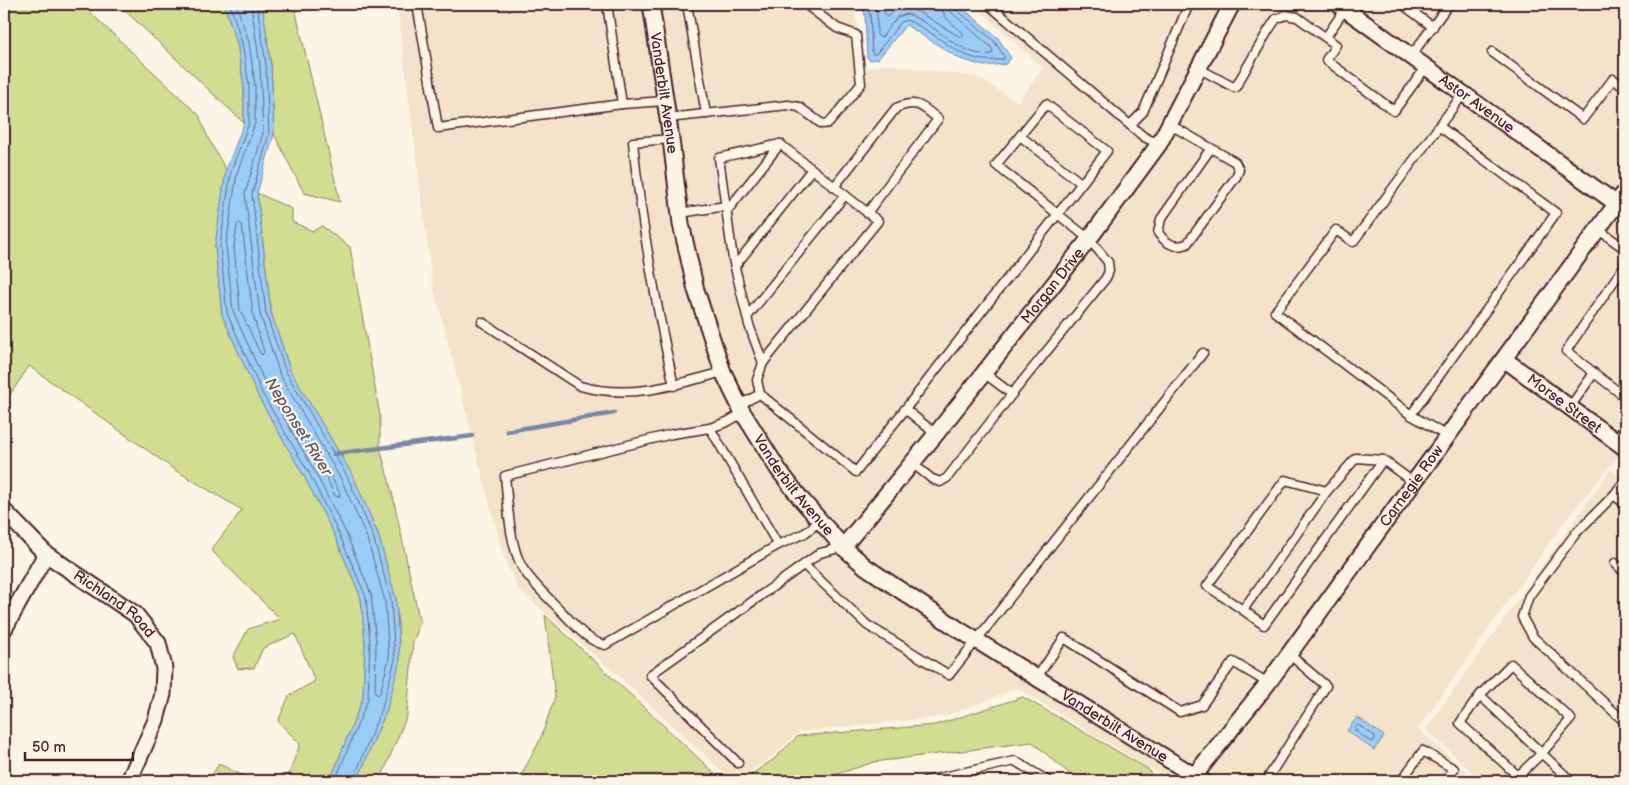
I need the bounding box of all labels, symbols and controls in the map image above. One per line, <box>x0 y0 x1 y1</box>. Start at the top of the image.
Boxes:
street label: Vanderbilt Avenue <box>646 31 682 155</box>
street label: Astor Avenue <box>1435 70 1519 137</box>
street label: Morgan Drive <box>1017 244 1088 327</box>
street label: Morse Street <box>1523 370 1606 437</box>
water label: Neponset River <box>260 374 336 481</box>
street label: Vanderbilt Avenue <box>749 431 838 540</box>
street label: Carnegie Row <box>1375 441 1447 530</box>
street label: Richland Road <box>70 566 159 641</box>
street label: Vanderbilt Avenue <box>1058 686 1172 767</box>
scale bar <box>25 730 132 762</box>
text: 50 m <box>32 738 66 757</box>

